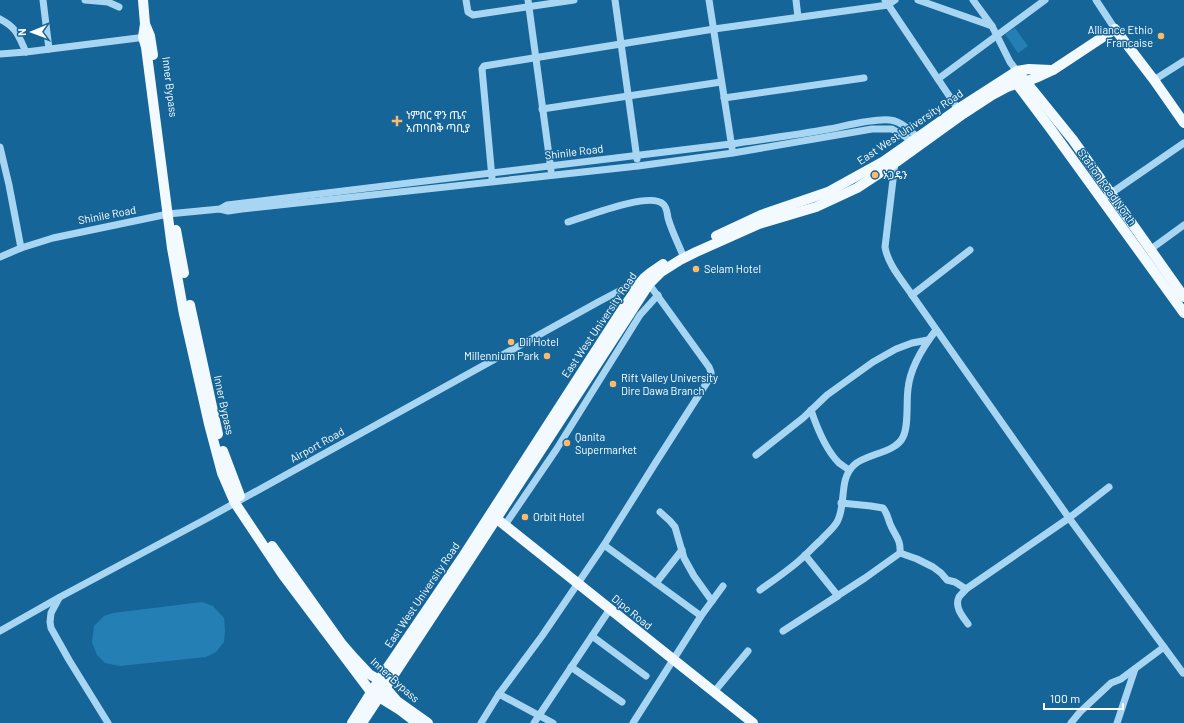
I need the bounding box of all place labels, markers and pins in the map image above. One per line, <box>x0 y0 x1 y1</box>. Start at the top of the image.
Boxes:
place label: Alliance Ethio Francaise <box>1088 23 1153 49</box>
marker: Alliance Ethio Francaise <box>1156 31 1166 41</box>
place label: ነምበር ዋን ጤና አጠባበቅ ጣቢያ <box>406 108 470 134</box>
marker: ነምበር ዋን ጤና አጠባበቅ ጣቢያ <box>391 115 403 127</box>
place label: ኦጋዴን <box>883 168 908 181</box>
marker: ኦጋዴን <box>870 170 880 180</box>
place label: Selam Hotel <box>704 262 761 275</box>
marker: Selam Hotel <box>691 264 701 274</box>
place label: Dil Hotel <box>519 335 559 348</box>
marker: Dil Hotel <box>506 337 516 347</box>
place label: Millennium Park <box>464 349 539 362</box>
marker: Millennium Park <box>542 351 552 361</box>
place label: Rift Valley University Dire Dawa Branch <box>621 371 718 397</box>
marker: Rift Valley University Dire Dawa Branch <box>608 379 618 389</box>
place label: Qanita Supermarket <box>575 430 637 456</box>
marker: Qanita Supermarket <box>562 438 572 448</box>
place label: Orbit Hotel <box>533 510 584 523</box>
marker: Orbit Hotel <box>520 512 530 522</box>

